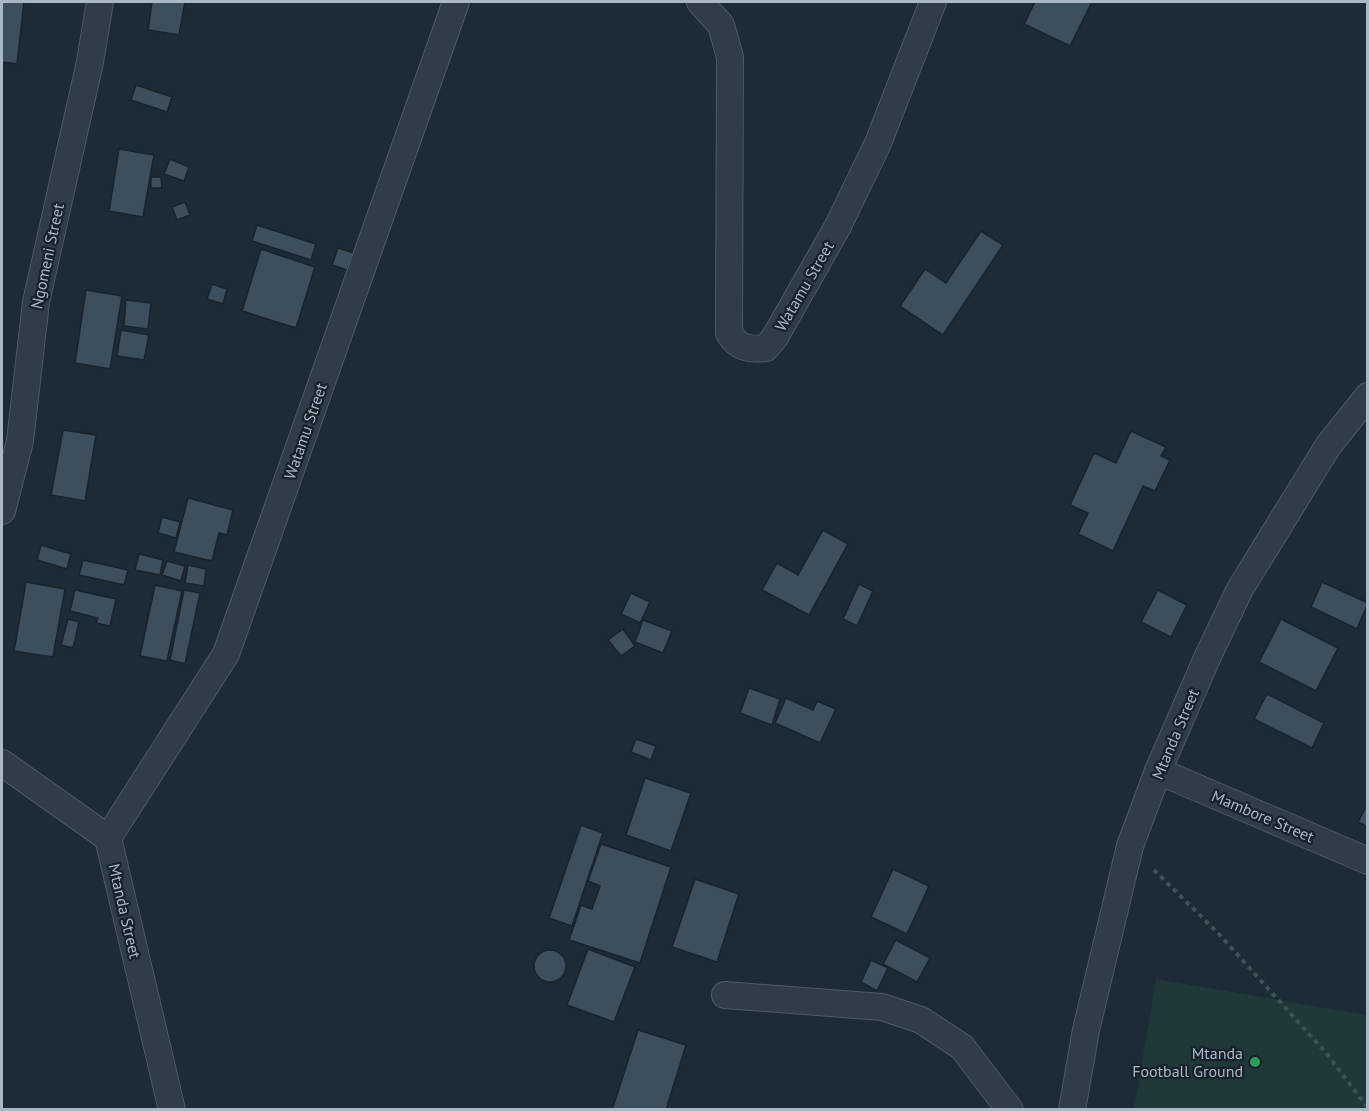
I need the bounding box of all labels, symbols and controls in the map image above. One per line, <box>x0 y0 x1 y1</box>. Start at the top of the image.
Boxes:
street label: Ngomeni Street <box>26 201 68 311</box>
street label: Watamu Street <box>770 237 838 335</box>
street label: Watamu Street <box>279 380 331 482</box>
street label: Mtanda Street <box>1147 685 1203 782</box>
street label: Mambore Street <box>1209 785 1318 847</box>
street label: Mtanda Street <box>104 862 146 961</box>
place label: Mtanda Football Ground <box>1132 1043 1243 1081</box>
marker: Mtanda Football Ground <box>1248 1055 1262 1069</box>

